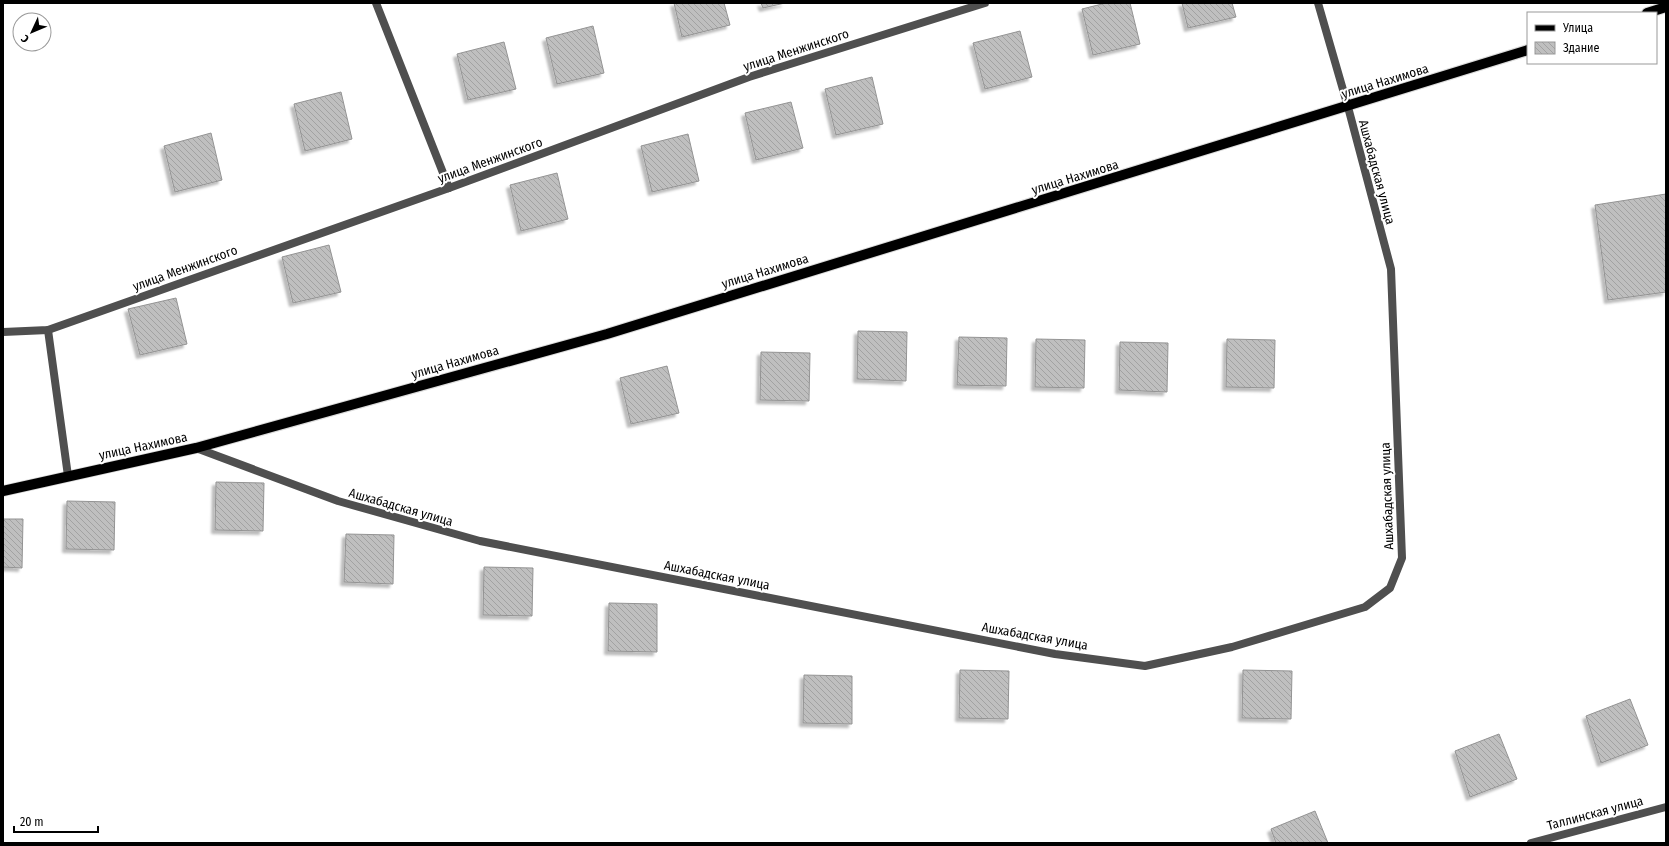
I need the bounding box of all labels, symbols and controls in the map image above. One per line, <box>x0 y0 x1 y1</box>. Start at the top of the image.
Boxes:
north arrow <box>12 12 52 52</box>
legend <box>1527 12 1657 64</box>
text: Улица <box>1562 21 1593 35</box>
street label: улица Менжинского <box>741 26 851 74</box>
text: С <box>18 32 32 45</box>
text: Здание <box>1563 41 1599 55</box>
street label: улица Нахимова <box>1340 61 1430 101</box>
street label: Ашхабадская улица <box>1356 118 1398 226</box>
street label: улица Менжинского <box>436 134 545 186</box>
street label: улица Нахимова <box>1030 157 1120 197</box>
street label: улица Менжинского <box>131 242 240 294</box>
street label: улица Нахимова <box>720 251 810 291</box>
street label: улица Нахимова <box>410 342 500 382</box>
street label: улица Нахимова <box>97 429 189 463</box>
street label: Ашхабадская улица <box>1378 442 1396 550</box>
street label: Ашхабадская улица <box>347 485 455 529</box>
street label: Ашхабадская улица <box>663 557 771 593</box>
street label: Ашхабадская улица <box>981 619 1089 653</box>
street label: Таллинская улица <box>1545 793 1645 833</box>
scale bar <box>14 808 98 834</box>
text: 20 m <box>20 815 44 829</box>

